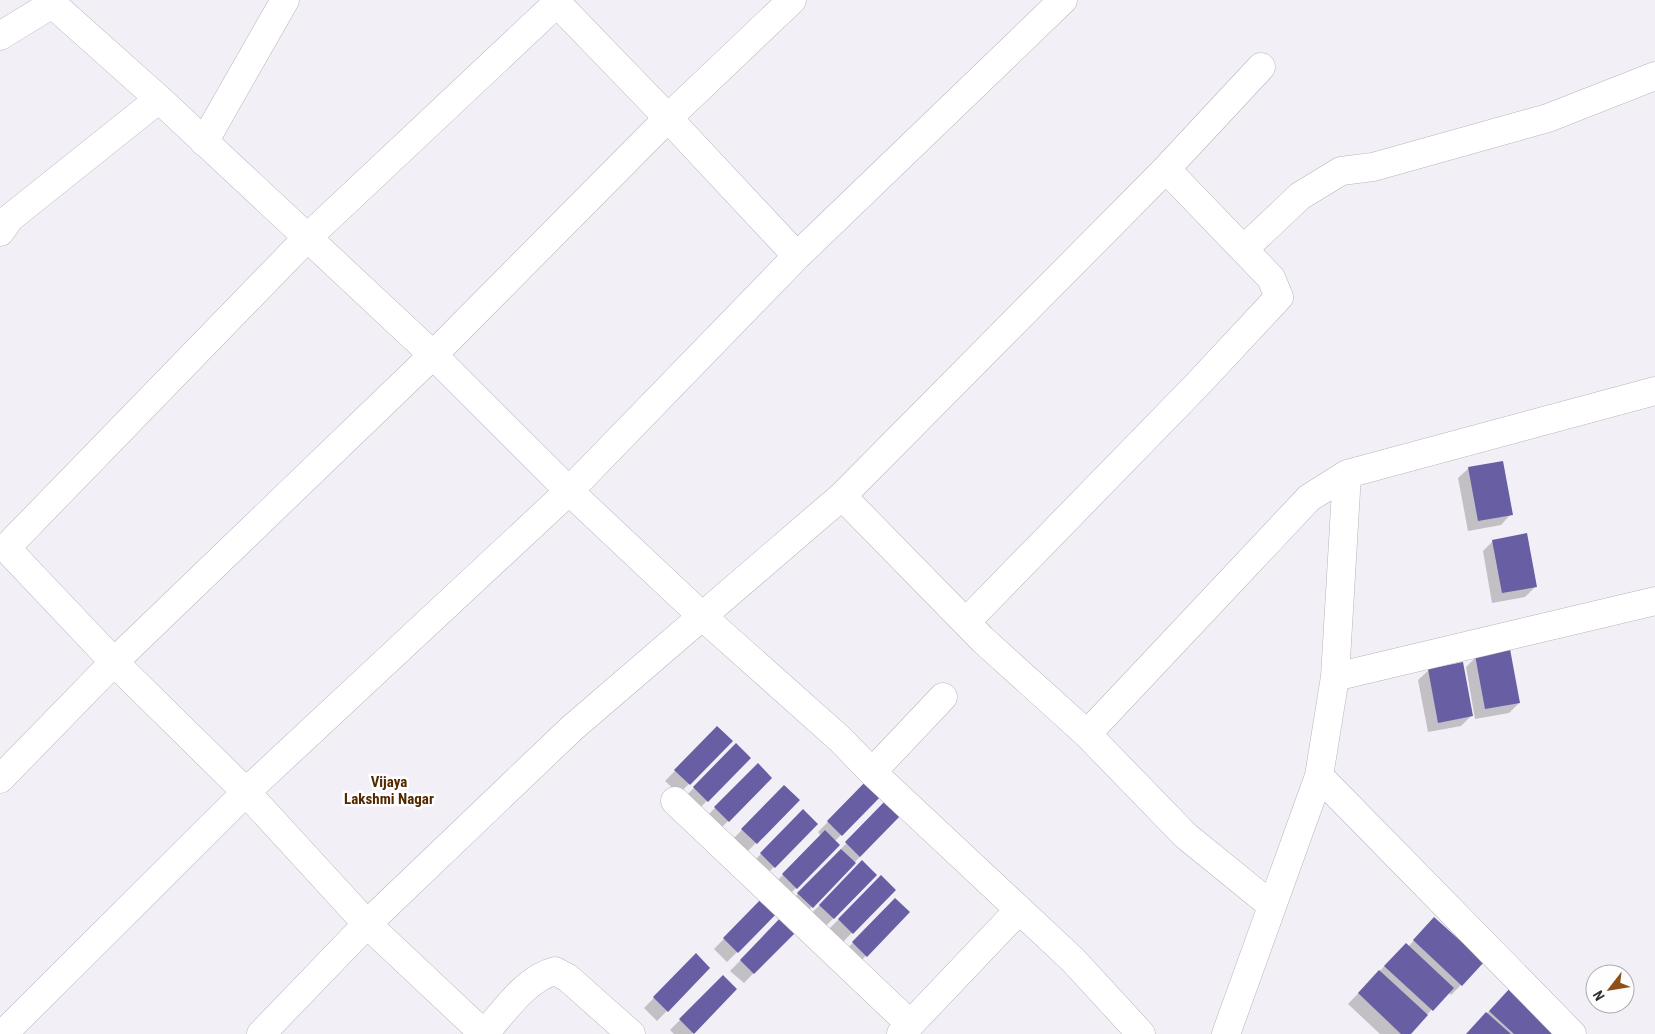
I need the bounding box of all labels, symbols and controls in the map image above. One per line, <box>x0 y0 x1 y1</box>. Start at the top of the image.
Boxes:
district label: Vijaya Lakshmi Nagar <box>344 773 434 808</box>
north arrow <box>1585 964 1635 1014</box>
text: N <box>1590 988 1608 1003</box>

